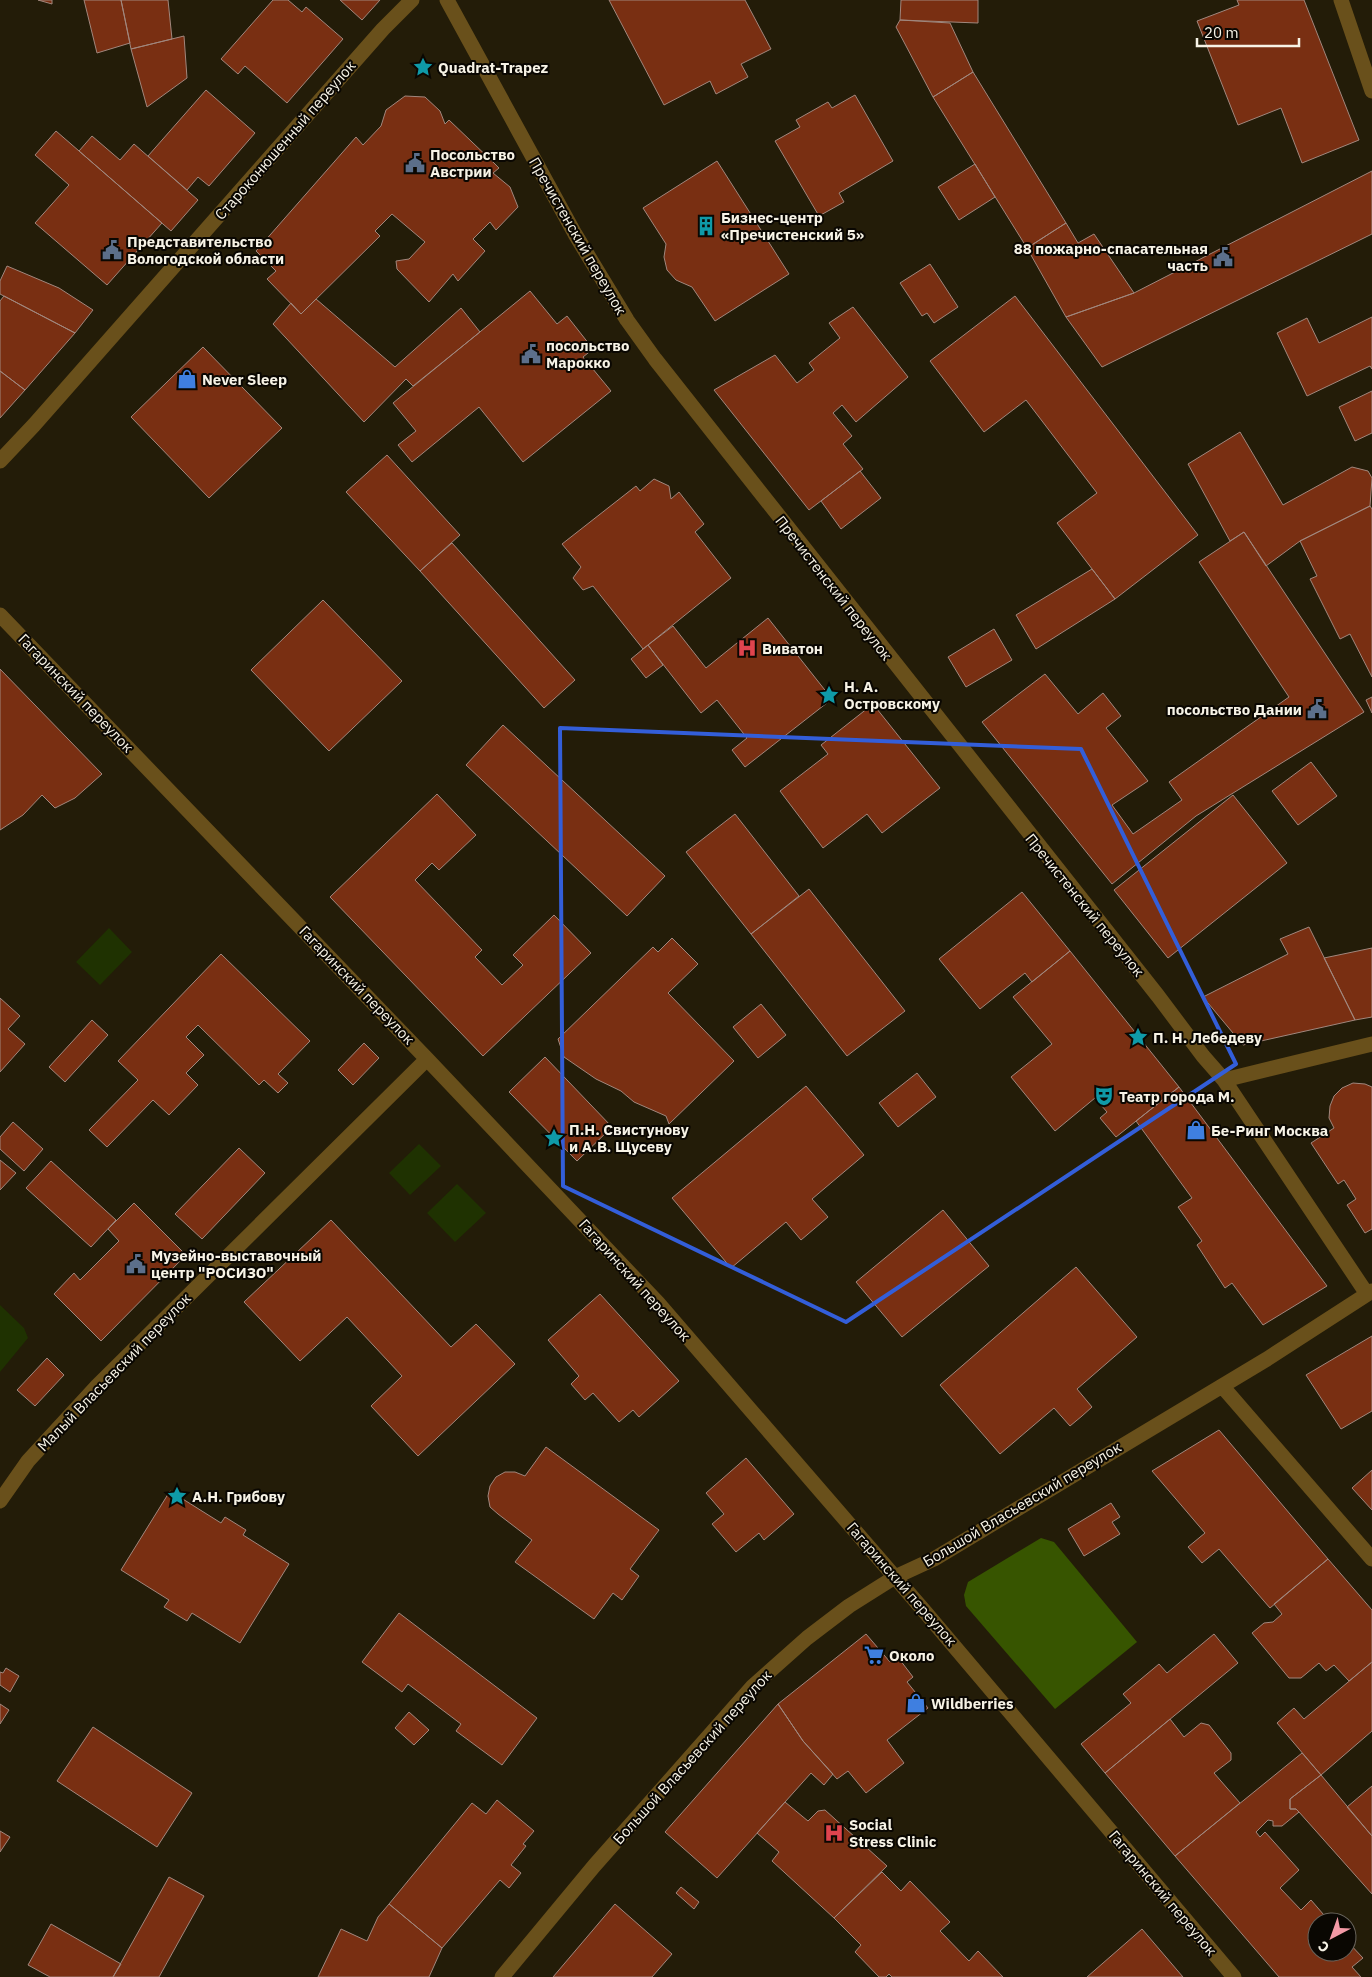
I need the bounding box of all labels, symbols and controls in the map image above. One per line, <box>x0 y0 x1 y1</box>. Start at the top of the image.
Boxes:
scale bar <box>1197 15 1300 47</box>
text: 20 m <box>1204 23 1239 42</box>
street label: Староконюшенный переулок <box>210 56 360 224</box>
place icon: Quadrat-Trapez <box>412 56 434 78</box>
place label: Quadrat-Trapez <box>438 58 549 77</box>
place label: Посольство Австрии <box>430 145 515 181</box>
public building icon: Посольство Австрии <box>404 152 426 174</box>
street label: Пречистенский переулок <box>525 154 631 318</box>
place label: Бизнес-центр «Пречистенский 5» <box>721 208 864 244</box>
building icon: Бизнес-центр «Пречистенский 5» <box>695 215 717 237</box>
place label: Представительство Вологодской области <box>127 232 284 268</box>
public building icon: Представительство Вологодской области <box>101 239 123 261</box>
place label: 88 пожарно-спасательная часть <box>1014 239 1209 275</box>
public building icon: 88 пожарно-спасательная часть <box>1212 246 1234 268</box>
place label: посольство Марокко <box>546 336 629 372</box>
public building icon: посольство Марокко <box>520 343 542 365</box>
shop icon: Never Sleep <box>176 368 198 390</box>
place label: Never Sleep <box>202 370 287 389</box>
street label: Пречистенский переулок <box>771 512 897 664</box>
street label: Гагаринский переулок <box>14 630 138 756</box>
hospital icon: Виватон <box>736 637 758 659</box>
place label: Виватон <box>762 639 823 658</box>
place label: Н. А. Островскому <box>844 677 940 713</box>
place icon: Н. А. Островскому <box>818 684 840 706</box>
public building icon: посольство Дании <box>1306 698 1328 720</box>
place label: посольство Дании <box>1167 700 1302 719</box>
street label: Пречистенский переулок <box>1021 830 1149 980</box>
street label: Гагаринский переулок <box>295 922 419 1048</box>
place icon: П. Н. Лебедеву <box>1127 1026 1149 1048</box>
place label: П. Н. Лебедеву <box>1153 1028 1262 1047</box>
theatre icon: Театр города М. <box>1093 1085 1115 1107</box>
place label: Театр города М. <box>1119 1087 1235 1106</box>
shop icon: Бе-Ринг Москва <box>1185 1119 1207 1141</box>
place label: П.Н. Свистунову и А.В. Щусеву <box>569 1120 689 1156</box>
place label: Бе-Ринг Москва <box>1211 1121 1329 1140</box>
place icon: П.Н. Свистунову и А.В. Щусеву <box>543 1127 565 1149</box>
street label: Гагаринский переулок <box>575 1215 695 1345</box>
place label: Музейно-выставочный центр "РОСИЗО" <box>151 1246 321 1282</box>
public building icon: Музейно-выставочный центр "РОСИЗО" <box>125 1253 147 1275</box>
street label: Малый Власьевский переулок <box>33 1289 195 1455</box>
street label: Большой Власьевский переулок <box>919 1437 1125 1571</box>
place icon: А.Н. Грибову <box>166 1485 188 1507</box>
place label: А.Н. Грибову <box>192 1487 285 1506</box>
street label: Гагаринский переулок <box>843 1518 961 1650</box>
supermarket icon: Около <box>863 1644 885 1666</box>
place label: Около <box>889 1646 934 1665</box>
street label: Большой Власьевский переулок <box>609 1666 775 1848</box>
shop icon: Wildberries <box>905 1692 927 1714</box>
place label: Wildberries <box>931 1694 1014 1713</box>
place label: Social Stress Clinic <box>849 1815 937 1851</box>
hospital icon: Social Stress Clinic <box>823 1822 845 1844</box>
street label: Гагаринский переулок <box>1105 1826 1221 1960</box>
north arrow <box>1307 1912 1357 1962</box>
text: С <box>1314 1937 1333 1957</box>

